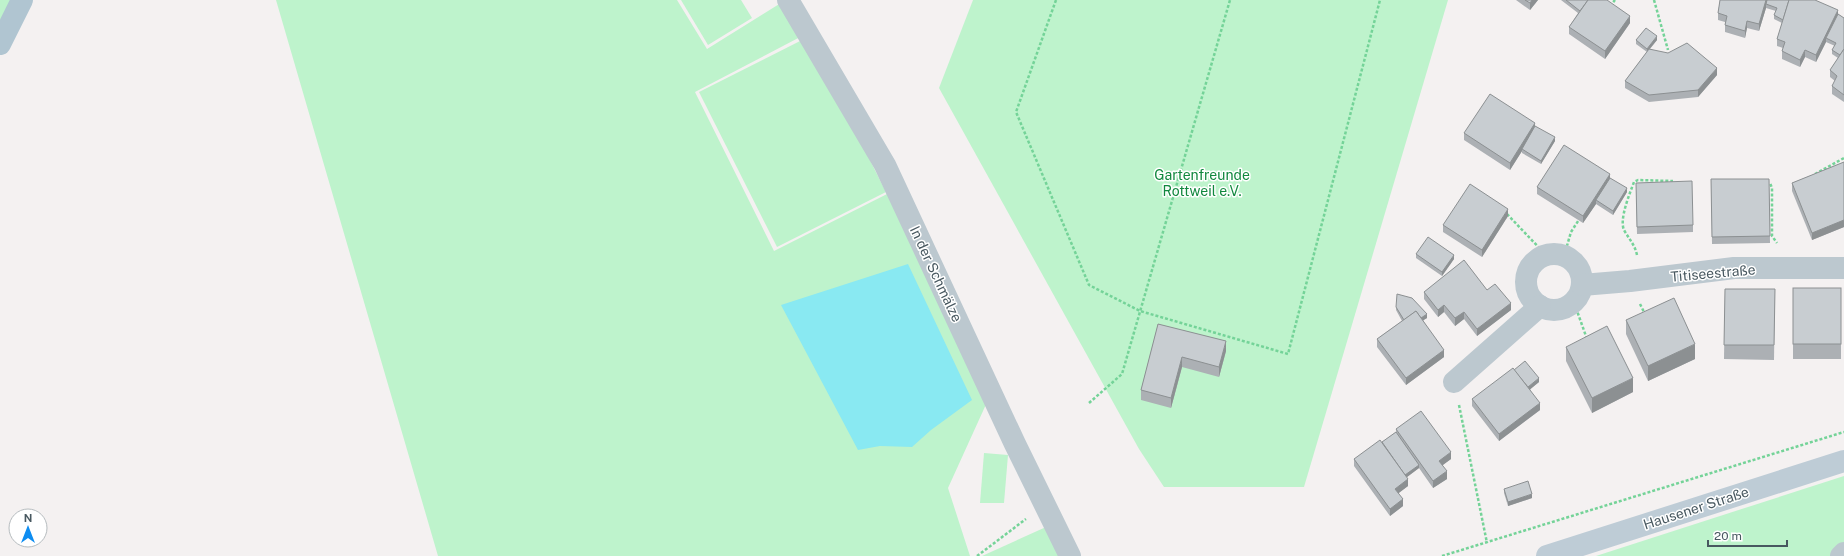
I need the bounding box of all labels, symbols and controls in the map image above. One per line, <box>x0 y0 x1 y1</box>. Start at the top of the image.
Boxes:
park label: Gartenfreunde Rottweil e.V. <box>1154 167 1250 199</box>
street label: In der Schmälze <box>907 223 965 325</box>
street label: Titiseestraße <box>1670 261 1756 285</box>
street label: Hausener Straße <box>1641 483 1751 533</box>
north arrow <box>8 508 48 548</box>
text: N <box>24 512 32 524</box>
scale bar <box>1708 522 1787 548</box>
text: 20 m <box>1714 529 1742 543</box>

